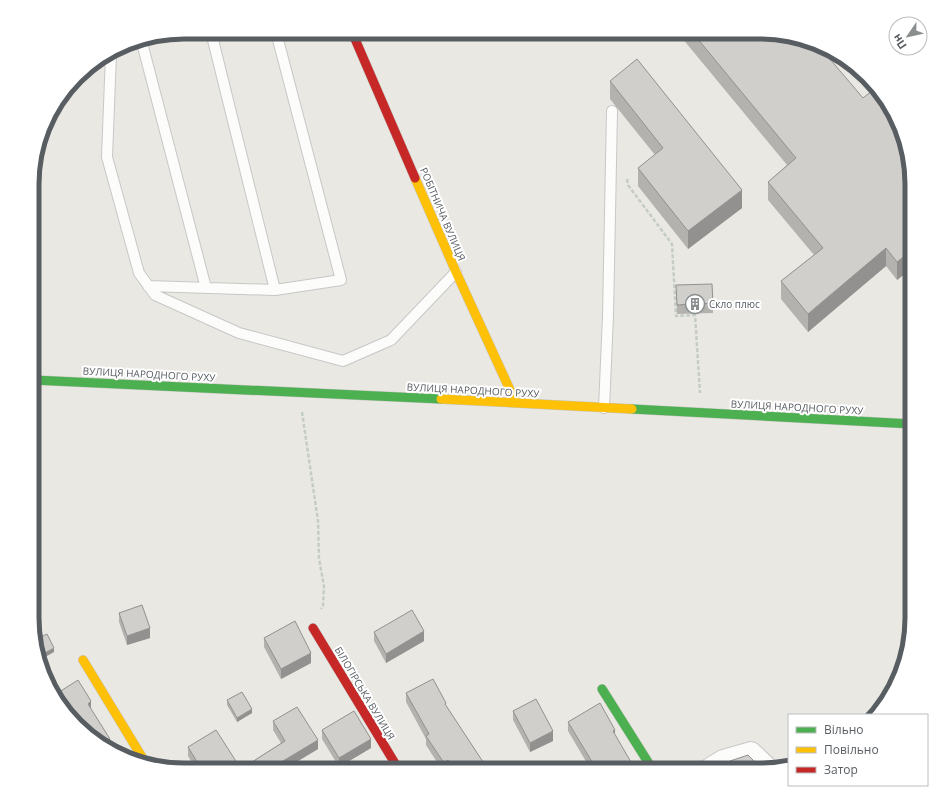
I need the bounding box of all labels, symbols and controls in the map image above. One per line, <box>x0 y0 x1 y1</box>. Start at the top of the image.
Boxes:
north arrow <box>888 16 928 56</box>
text: Пн <box>889 31 910 52</box>
street label: РОБІТНИЧА ВУЛИЦЯ <box>417 165 469 263</box>
building icon: Скло плюс <box>684 293 706 315</box>
place label: Скло плюс <box>709 297 760 311</box>
street label: ВУЛИЦЯ НАРОДНОГО РУХУ <box>82 364 216 385</box>
street label: ВУЛИЦЯ НАРОДНОГО РУХУ <box>406 380 540 401</box>
street label: ВУЛИЦЯ НАРОДНОГО РУХУ <box>730 397 864 418</box>
street label: БІЛОГІРСЬКА ВУЛИЦЯ <box>332 644 398 742</box>
legend <box>788 714 928 786</box>
text: Вільно <box>824 721 864 738</box>
text: Повільно <box>824 741 879 758</box>
text: Затор <box>824 761 858 778</box>

